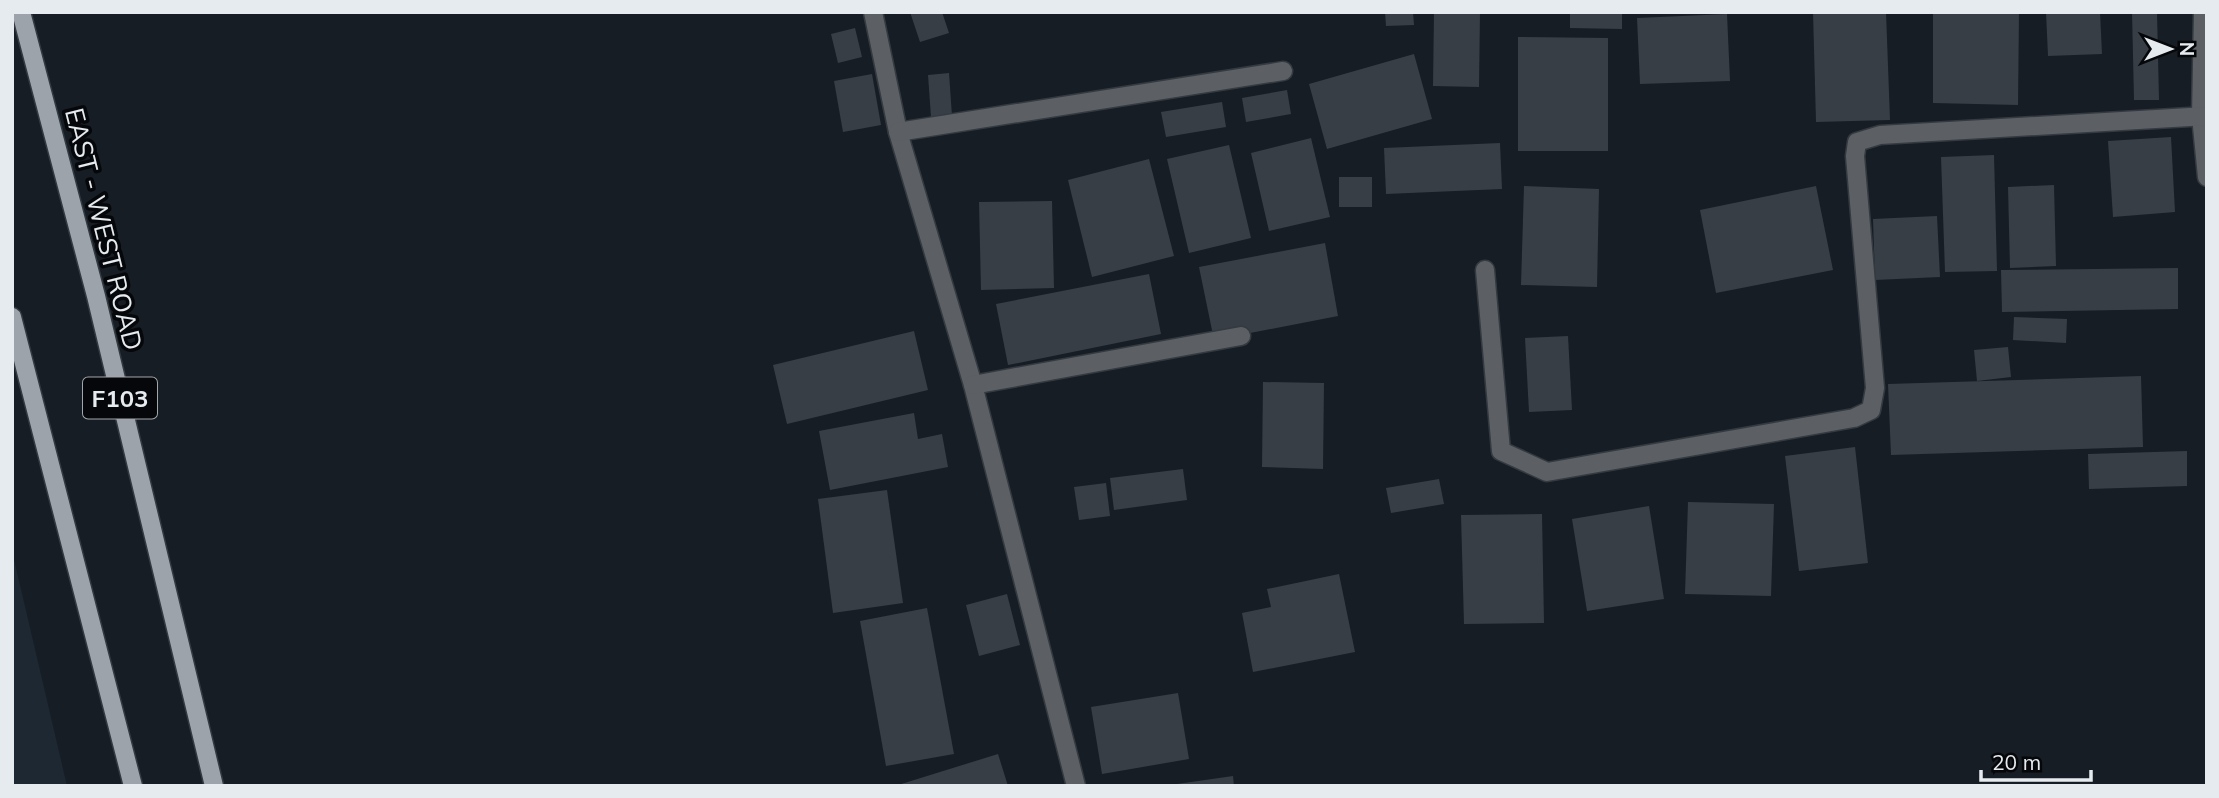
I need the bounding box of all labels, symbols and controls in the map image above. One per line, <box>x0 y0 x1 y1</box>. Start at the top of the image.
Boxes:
north arrow <box>2135 14 2205 84</box>
text: N <box>2175 42 2199 56</box>
street label: EAST - WEST ROAD <box>58 104 150 354</box>
road number: F103 <box>83 377 157 418</box>
scale bar <box>1981 738 2091 782</box>
text: 20 m <box>1992 749 2041 775</box>

